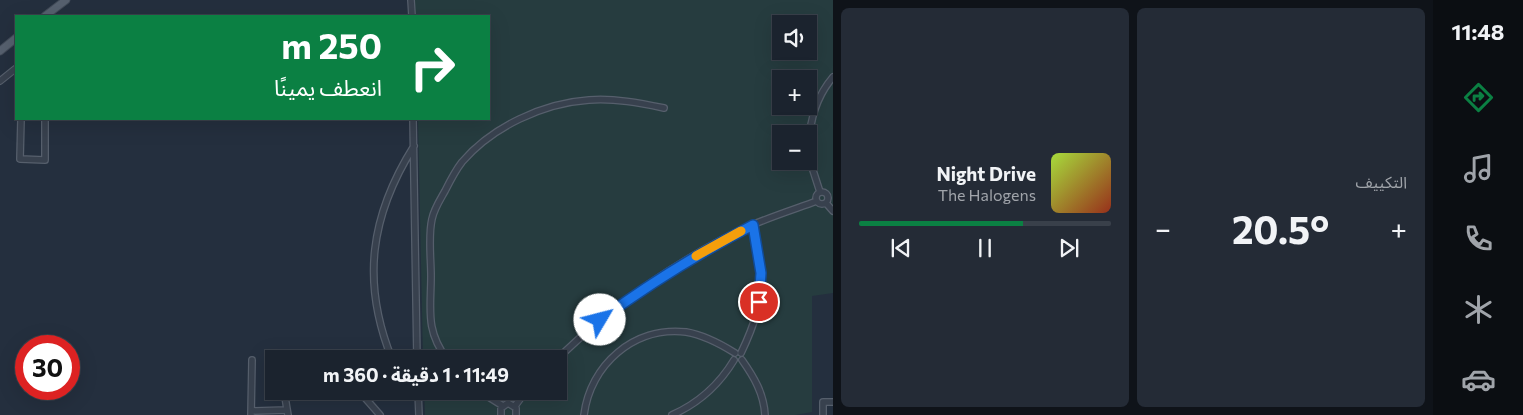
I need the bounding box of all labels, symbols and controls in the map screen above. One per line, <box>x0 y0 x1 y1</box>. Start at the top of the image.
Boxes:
map controls <box>772 15 817 170</box>
button: sound <box>772 15 817 60</box>
text: 11:48 <box>1452 18 1504 45</box>
text: 250 m <box>281 23 382 66</box>
icon: right <box>400 35 465 100</box>
button: + <box>772 70 817 115</box>
text: انعطف يمينًا <box>274 74 382 101</box>
icon: directions <box>1461 80 1496 115</box>
button: − <box>772 125 817 170</box>
icon: music <box>1461 151 1496 186</box>
text: Night Drive <box>936 162 1036 185</box>
text: التكييف <box>1355 172 1407 191</box>
text: The Halogens <box>938 185 1036 204</box>
text: 20.5° <box>1232 205 1329 252</box>
text: − <box>1155 211 1171 245</box>
text: + <box>1391 211 1407 245</box>
icon: phone <box>1461 221 1496 256</box>
icon: previous <box>887 234 915 262</box>
icon: pause <box>971 234 999 262</box>
icon: next <box>1055 234 1083 262</box>
pin <box>738 281 780 323</box>
icon: arrive <box>745 288 773 316</box>
icon: climate <box>1461 292 1496 327</box>
position arrow <box>573 293 625 345</box>
speed limit sign: 30 <box>15 335 80 400</box>
icon: car <box>1461 362 1496 397</box>
text: 11:49 · 1 دقيقة · 360 m <box>323 363 509 386</box>

